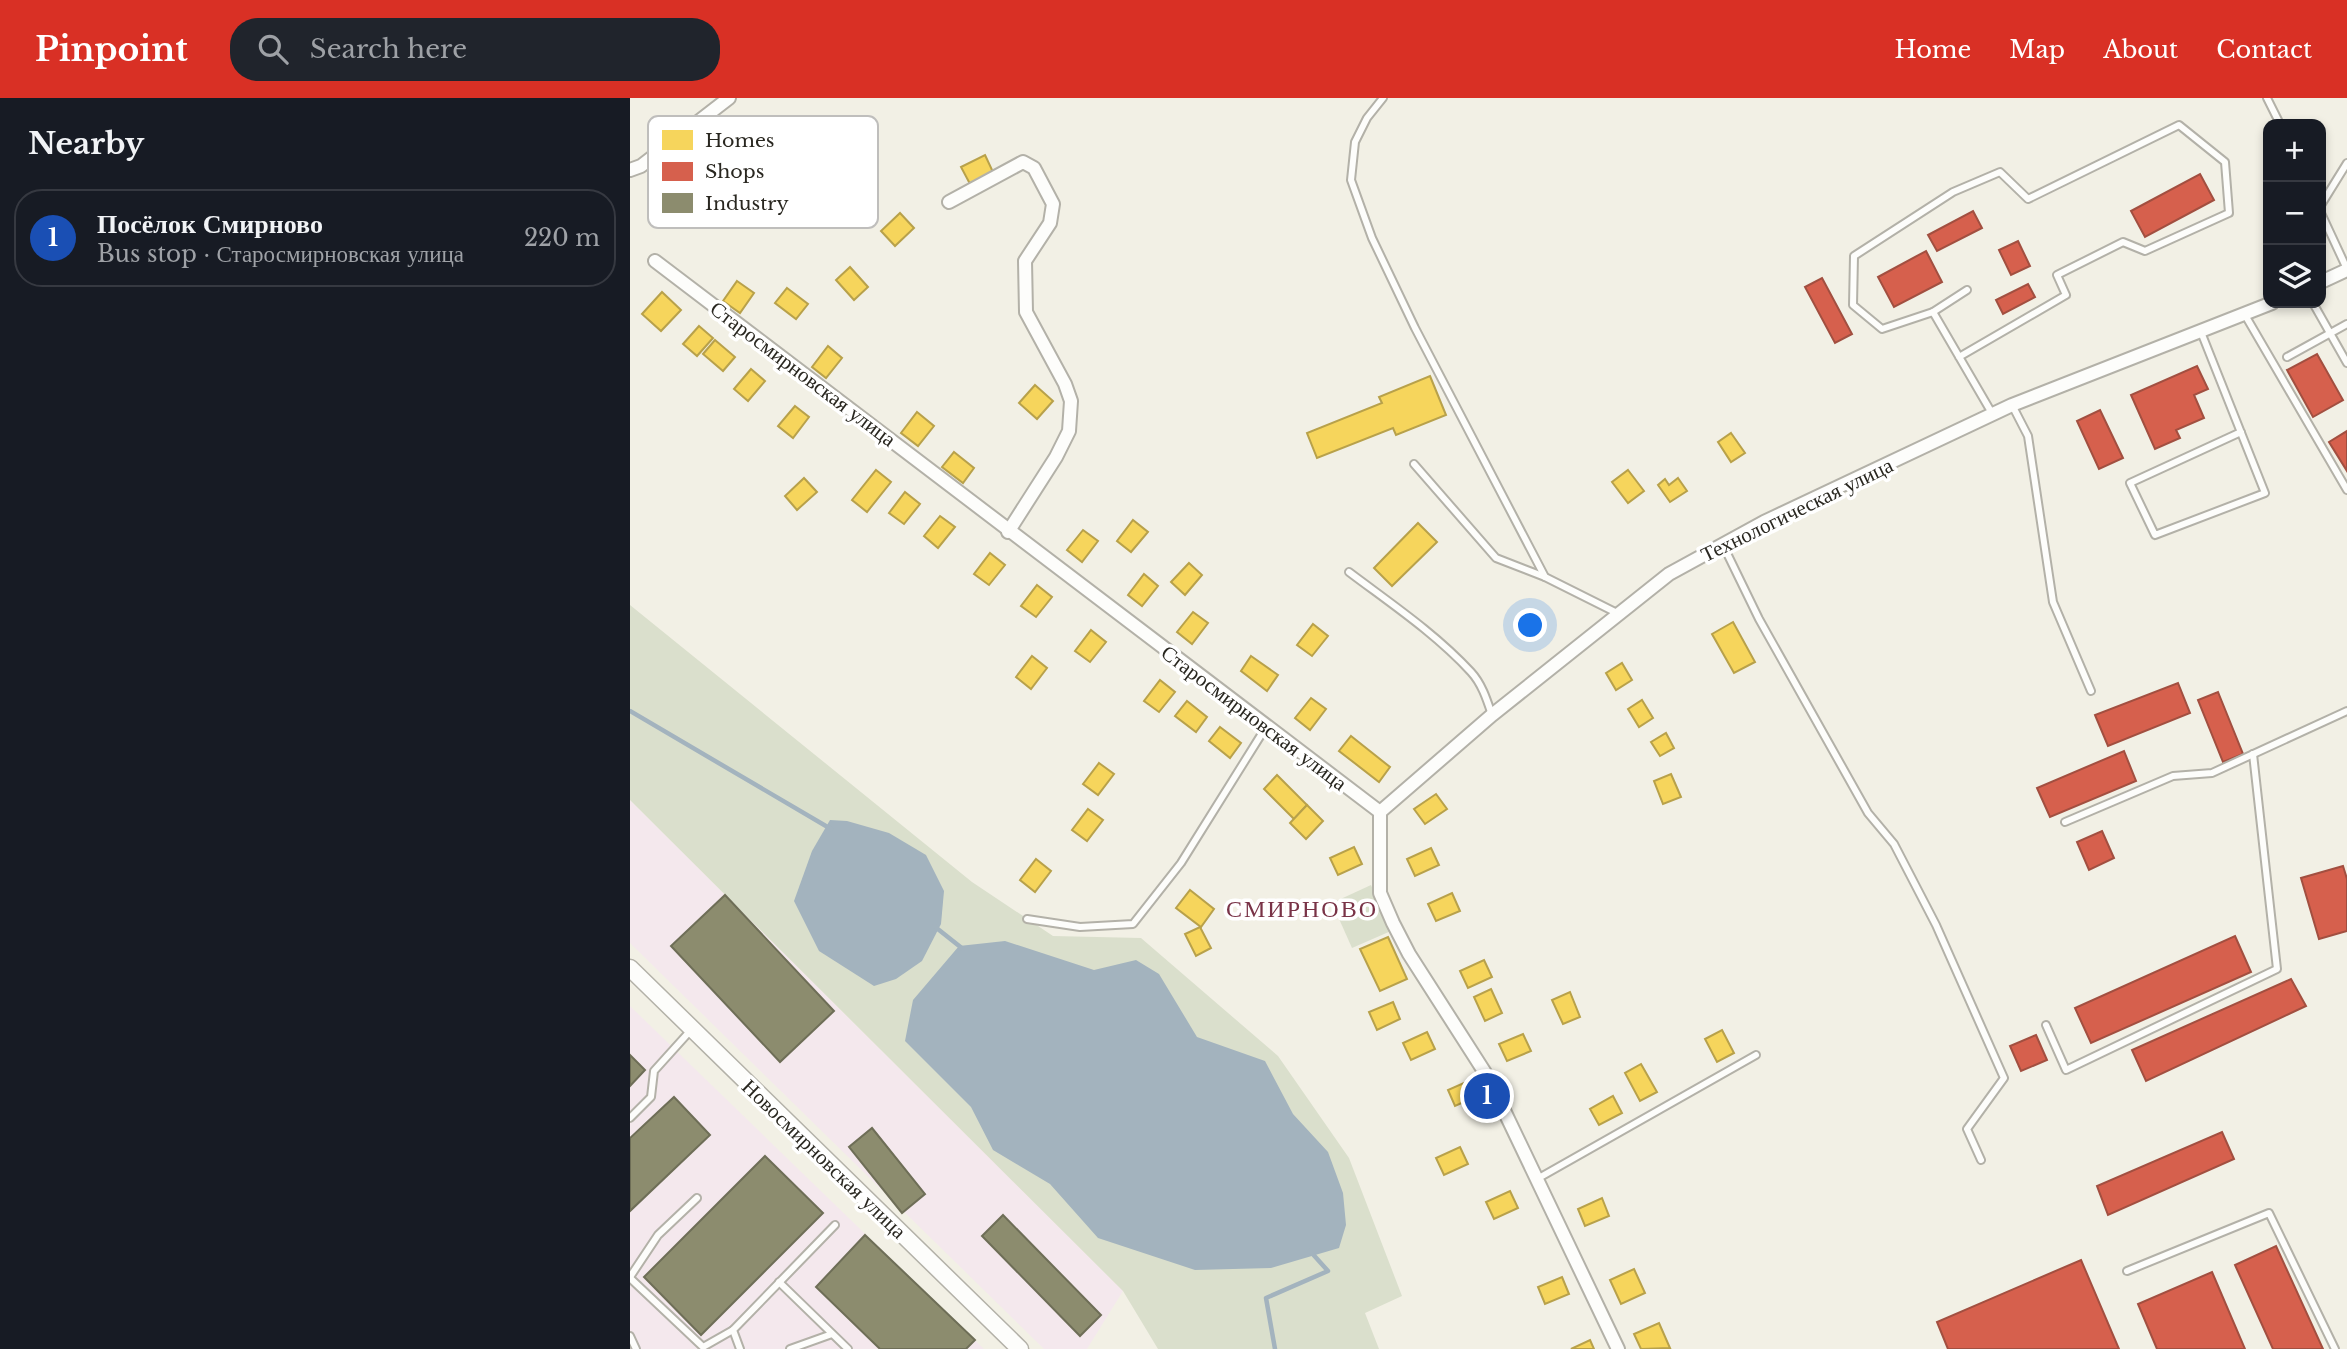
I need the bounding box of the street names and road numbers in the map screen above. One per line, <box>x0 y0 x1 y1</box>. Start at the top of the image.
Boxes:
street label: Старосмирновская улица <box>705 296 902 453</box>
street label: Технологическая улица <box>1697 452 1898 568</box>
street label: Старосмирновская улица <box>1156 640 1353 797</box>
street label: Новосмирновская улица <box>736 1074 912 1245</box>

